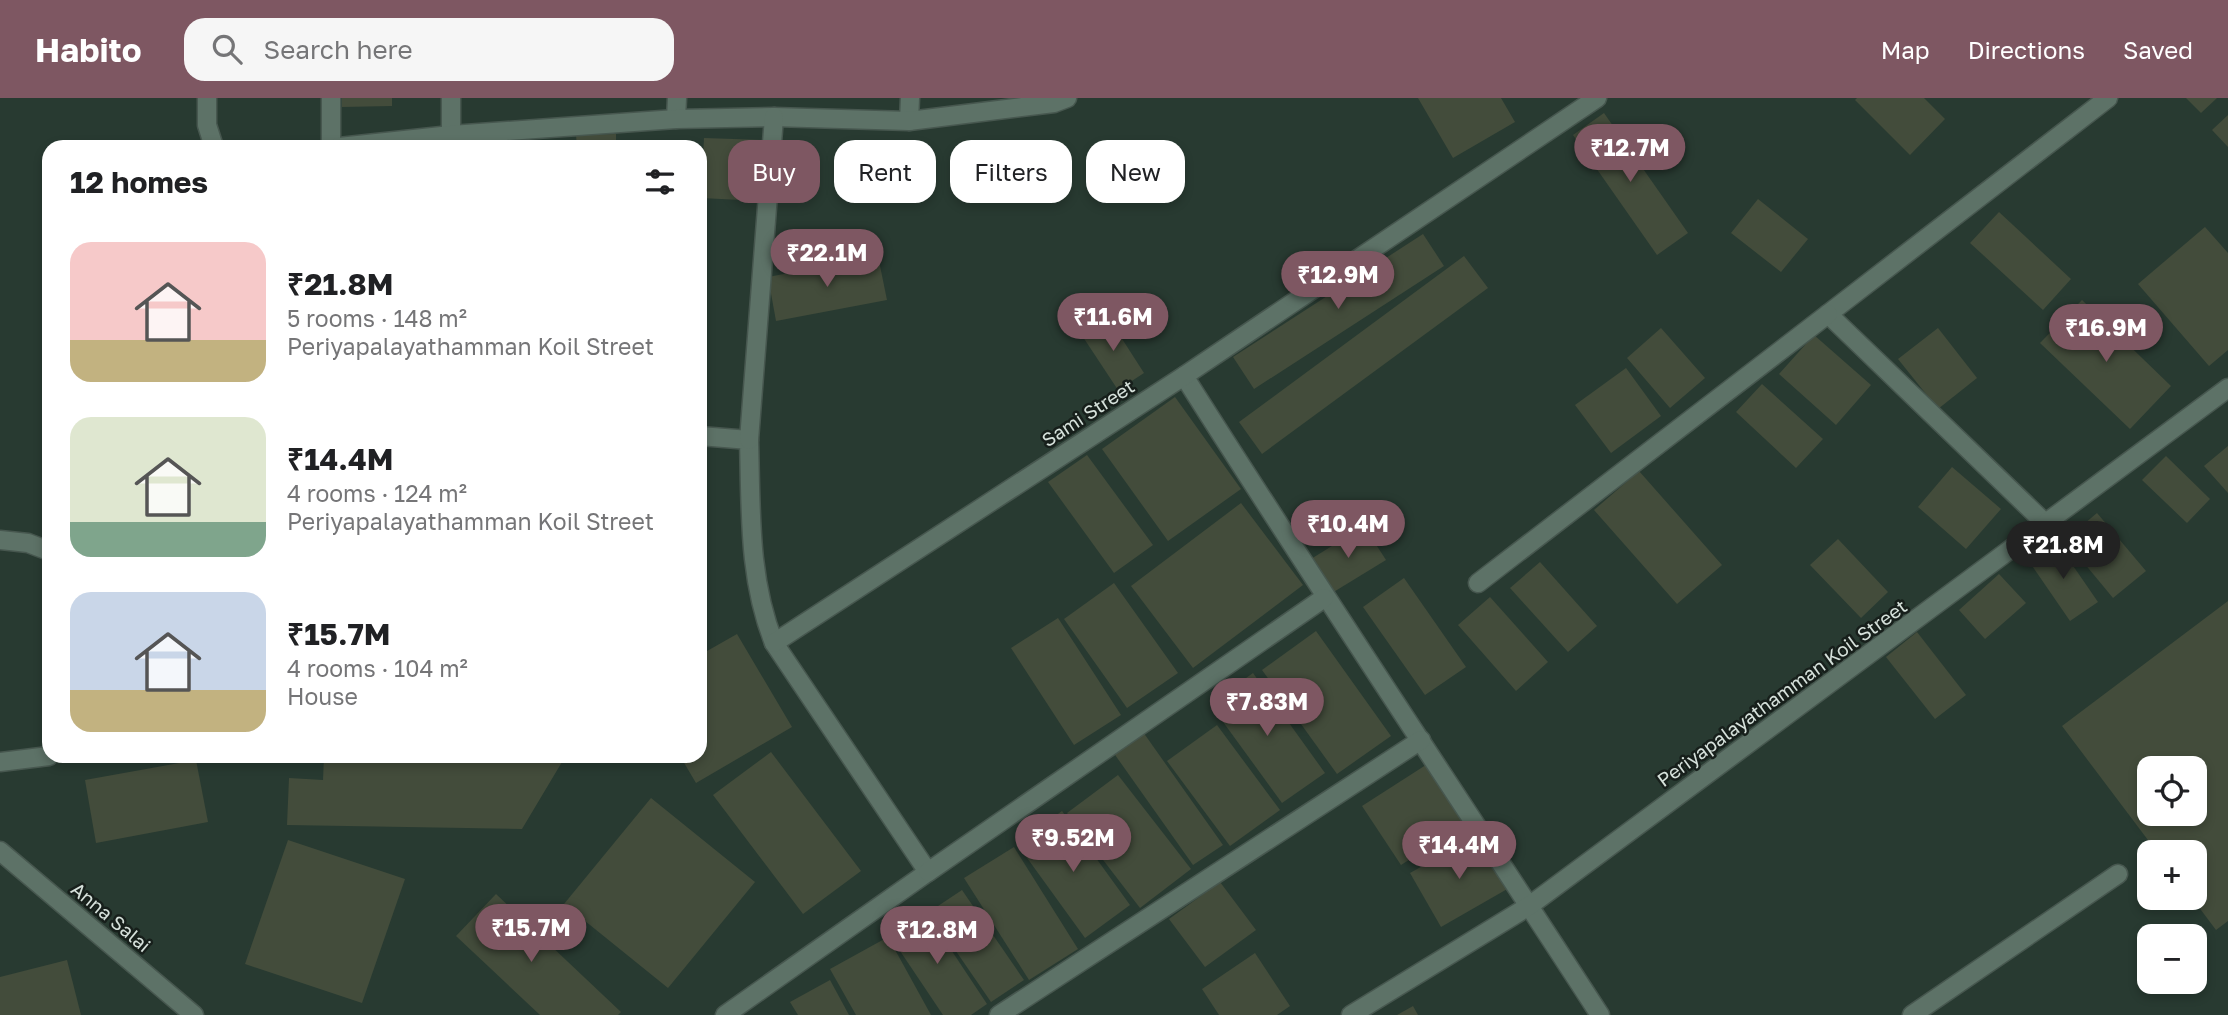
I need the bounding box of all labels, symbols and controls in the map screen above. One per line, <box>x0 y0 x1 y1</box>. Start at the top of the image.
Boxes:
search box <box>184 18 674 81</box>
text: Habito <box>35 30 142 69</box>
icon: search <box>208 30 246 68</box>
text: Search here <box>264 34 413 65</box>
text: Map <box>1881 35 1930 64</box>
text: Directions <box>1968 35 2085 64</box>
text: Saved <box>2123 35 2193 64</box>
pin: ₹12.7M <box>1573 125 1687 184</box>
text: ₹12.7M <box>1590 133 1670 161</box>
chip: Buy <box>728 140 820 203</box>
chip: Rent <box>834 140 936 203</box>
chip: Filters <box>950 140 1072 203</box>
chip: New <box>1086 140 1185 203</box>
icon: filters <box>641 163 679 201</box>
text: 12 homes <box>70 164 208 200</box>
pin: ₹22.1M <box>770 230 884 289</box>
text: ₹22.1M <box>787 238 867 266</box>
pin: ₹12.9M <box>1281 252 1395 311</box>
text: ₹12.9M <box>1297 260 1379 288</box>
text: ₹21.8M <box>287 266 393 302</box>
icon: home <box>126 270 210 354</box>
pin: ₹11.6M <box>1056 294 1170 353</box>
text: ₹11.6M <box>1073 302 1153 330</box>
text: 5 rooms · 148 m² <box>287 304 467 332</box>
pin: ₹16.9M <box>2049 304 2163 364</box>
text: ₹16.9M <box>2065 313 2147 341</box>
text: Periyapalayathamman Koil Street <box>287 332 654 360</box>
street label: Sami Street <box>1037 374 1138 451</box>
text: ₹14.4M <box>287 441 393 477</box>
icon: home <box>126 445 210 529</box>
text: 4 rooms · 124 m² <box>287 479 467 507</box>
pin: ₹10.4M <box>1291 500 1405 560</box>
text: Periyapalayathamman Koil Street <box>287 507 654 535</box>
text: ₹10.4M <box>1307 509 1389 537</box>
pin: ₹21.8M <box>2006 522 2120 581</box>
text: ₹21.8M <box>2022 530 2104 558</box>
street label: Periyapalayathamman Koil Street <box>1652 594 1911 791</box>
text: ₹15.7M <box>287 616 391 652</box>
icon: home <box>126 620 210 704</box>
text: 4 rooms · 104 m² <box>287 654 468 682</box>
pin: ₹7.83M <box>1210 678 1324 738</box>
text: House <box>287 682 358 710</box>
text: ₹7.83M <box>1226 687 1308 715</box>
map controls <box>2137 756 2207 994</box>
button: locate <box>2137 756 2207 826</box>
pin: ₹9.52M <box>1016 814 1130 874</box>
pin: ₹14.4M <box>1402 822 1516 881</box>
text: ₹9.52M <box>1031 823 1115 851</box>
text: ₹14.4M <box>1418 830 1500 858</box>
button: + <box>2137 840 2207 910</box>
street label: Anna Salai <box>67 877 156 956</box>
pin: ₹15.7M <box>474 904 588 964</box>
pin: ₹12.8M <box>880 906 994 966</box>
text: ₹15.7M <box>491 913 571 941</box>
text: ₹12.8M <box>896 915 978 943</box>
button: − <box>2137 924 2207 994</box>

